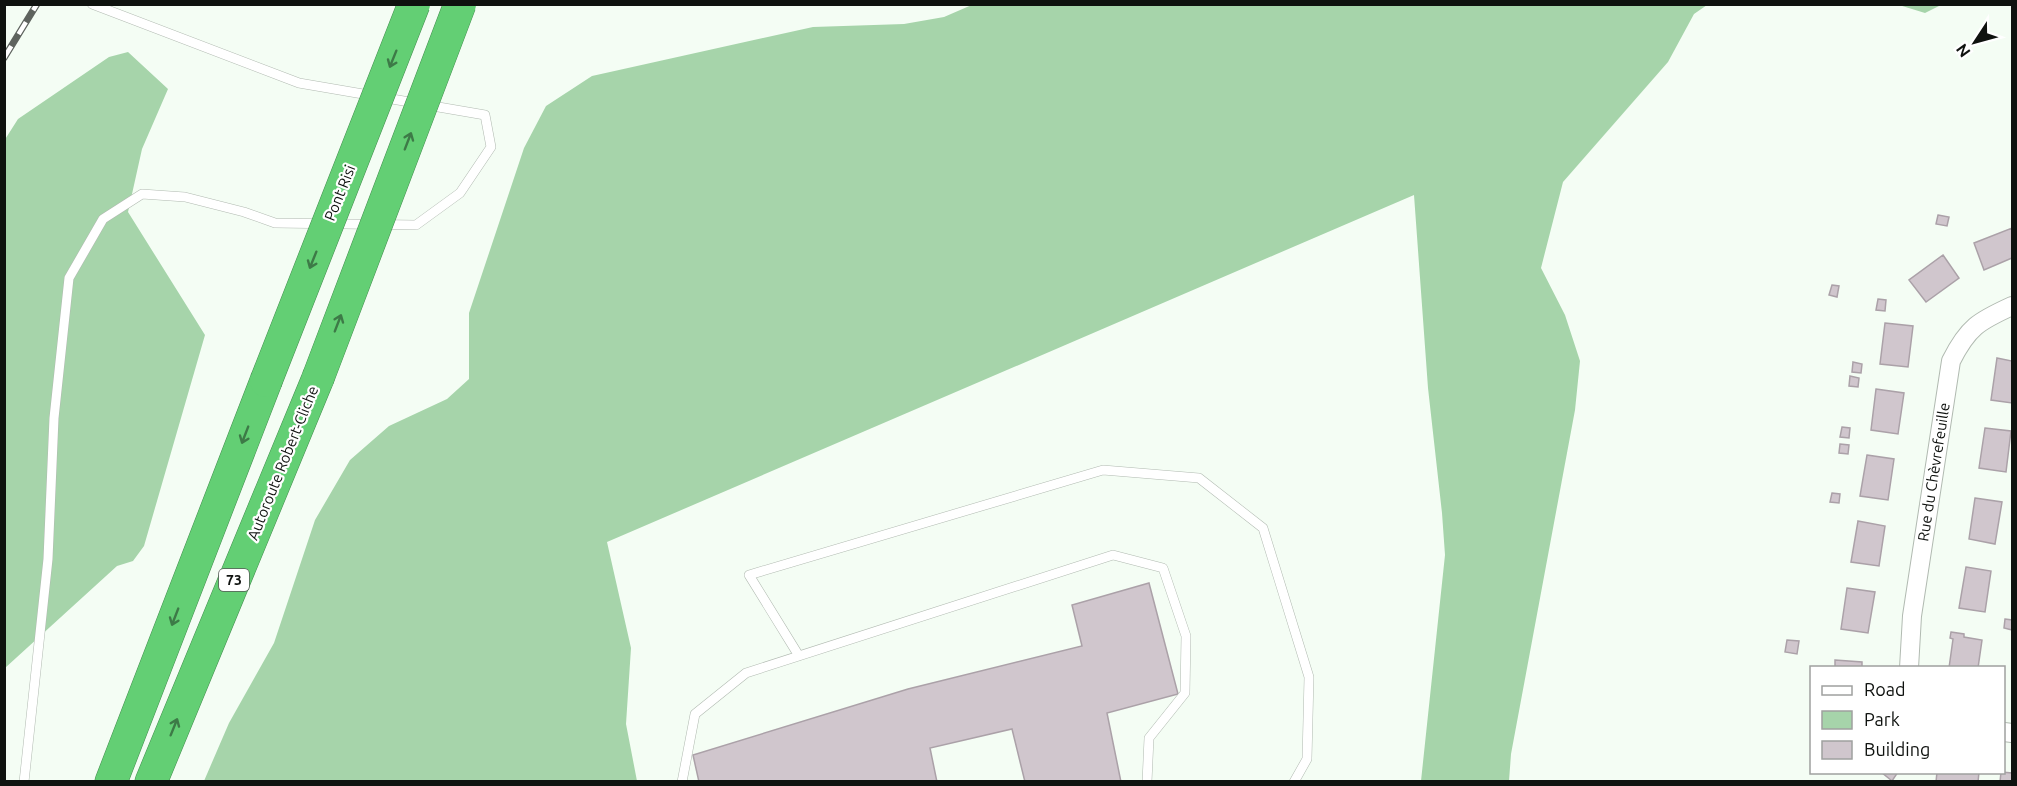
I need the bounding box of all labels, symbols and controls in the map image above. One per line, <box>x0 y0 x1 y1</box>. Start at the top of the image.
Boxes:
north arrow <box>1945 12 2005 72</box>
text: N <box>1952 41 1974 61</box>
one-way arrow <box>386 49 397 68</box>
one-way arrow <box>403 132 414 151</box>
street label: Pont Risi <box>321 162 358 223</box>
one-way arrow <box>307 250 318 269</box>
one-way arrow <box>334 315 345 333</box>
street label: Autoroute Robert-Cliche <box>244 383 321 542</box>
street label: Rue du Chèvrefeuille <box>1914 401 1953 542</box>
one-way arrow <box>239 426 250 444</box>
road number: 73 <box>219 569 249 591</box>
one-way arrow <box>169 608 180 626</box>
legend <box>1810 666 2005 774</box>
text: Road <box>1864 679 1906 699</box>
text: Park <box>1864 709 1900 729</box>
one-way arrow <box>169 719 180 737</box>
text: Building <box>1864 739 1930 759</box>

